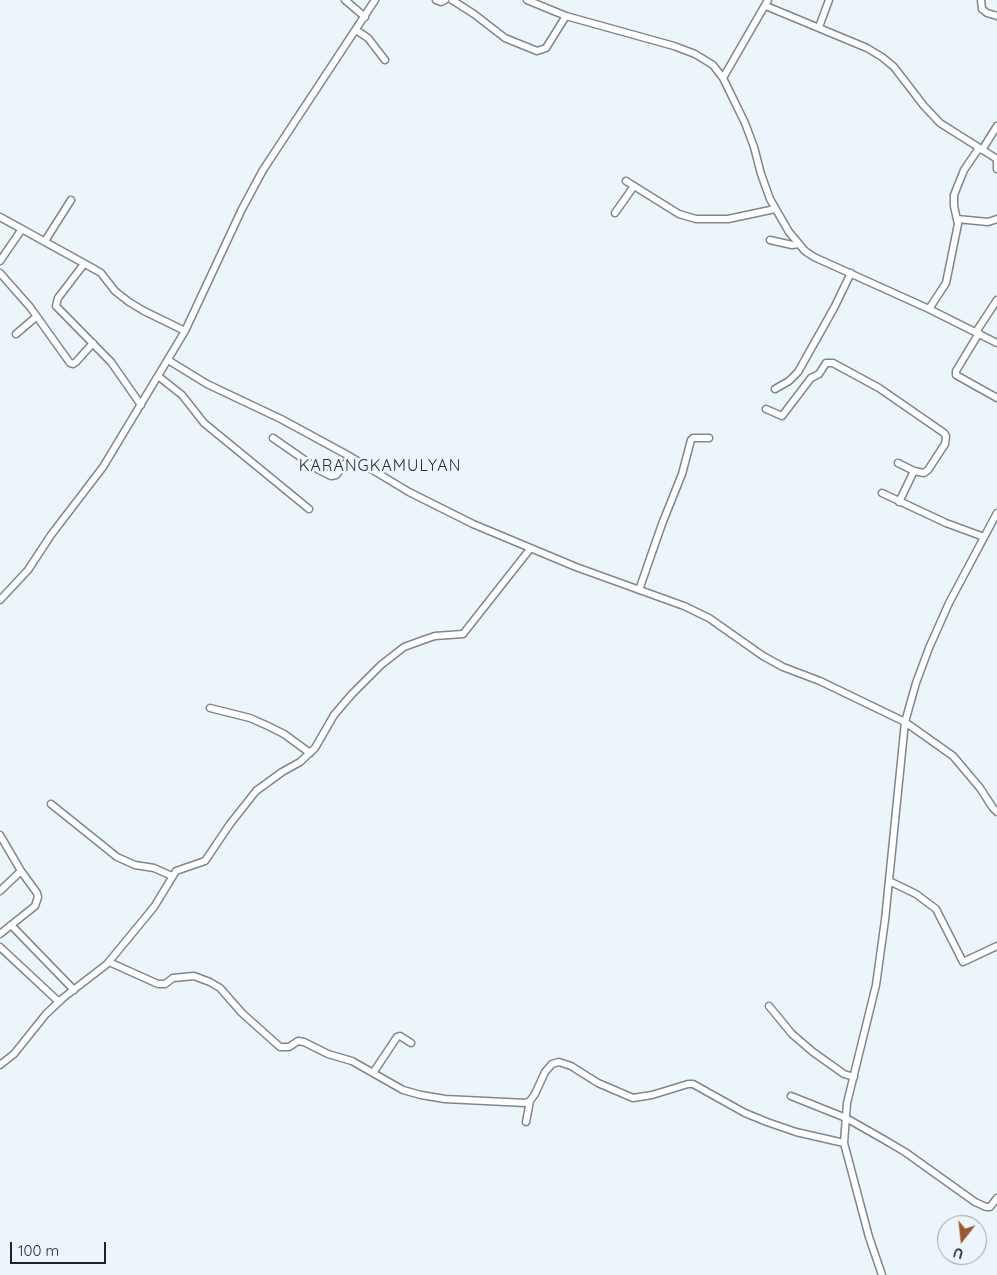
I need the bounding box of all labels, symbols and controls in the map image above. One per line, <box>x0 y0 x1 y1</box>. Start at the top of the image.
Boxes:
district label: KARANGKAMULYAN <box>297 456 463 476</box>
north arrow <box>937 1215 987 1265</box>
scale bar <box>12 1232 109 1264</box>
text: 100 m <box>18 1241 59 1260</box>
text: U <box>951 1243 965 1263</box>

